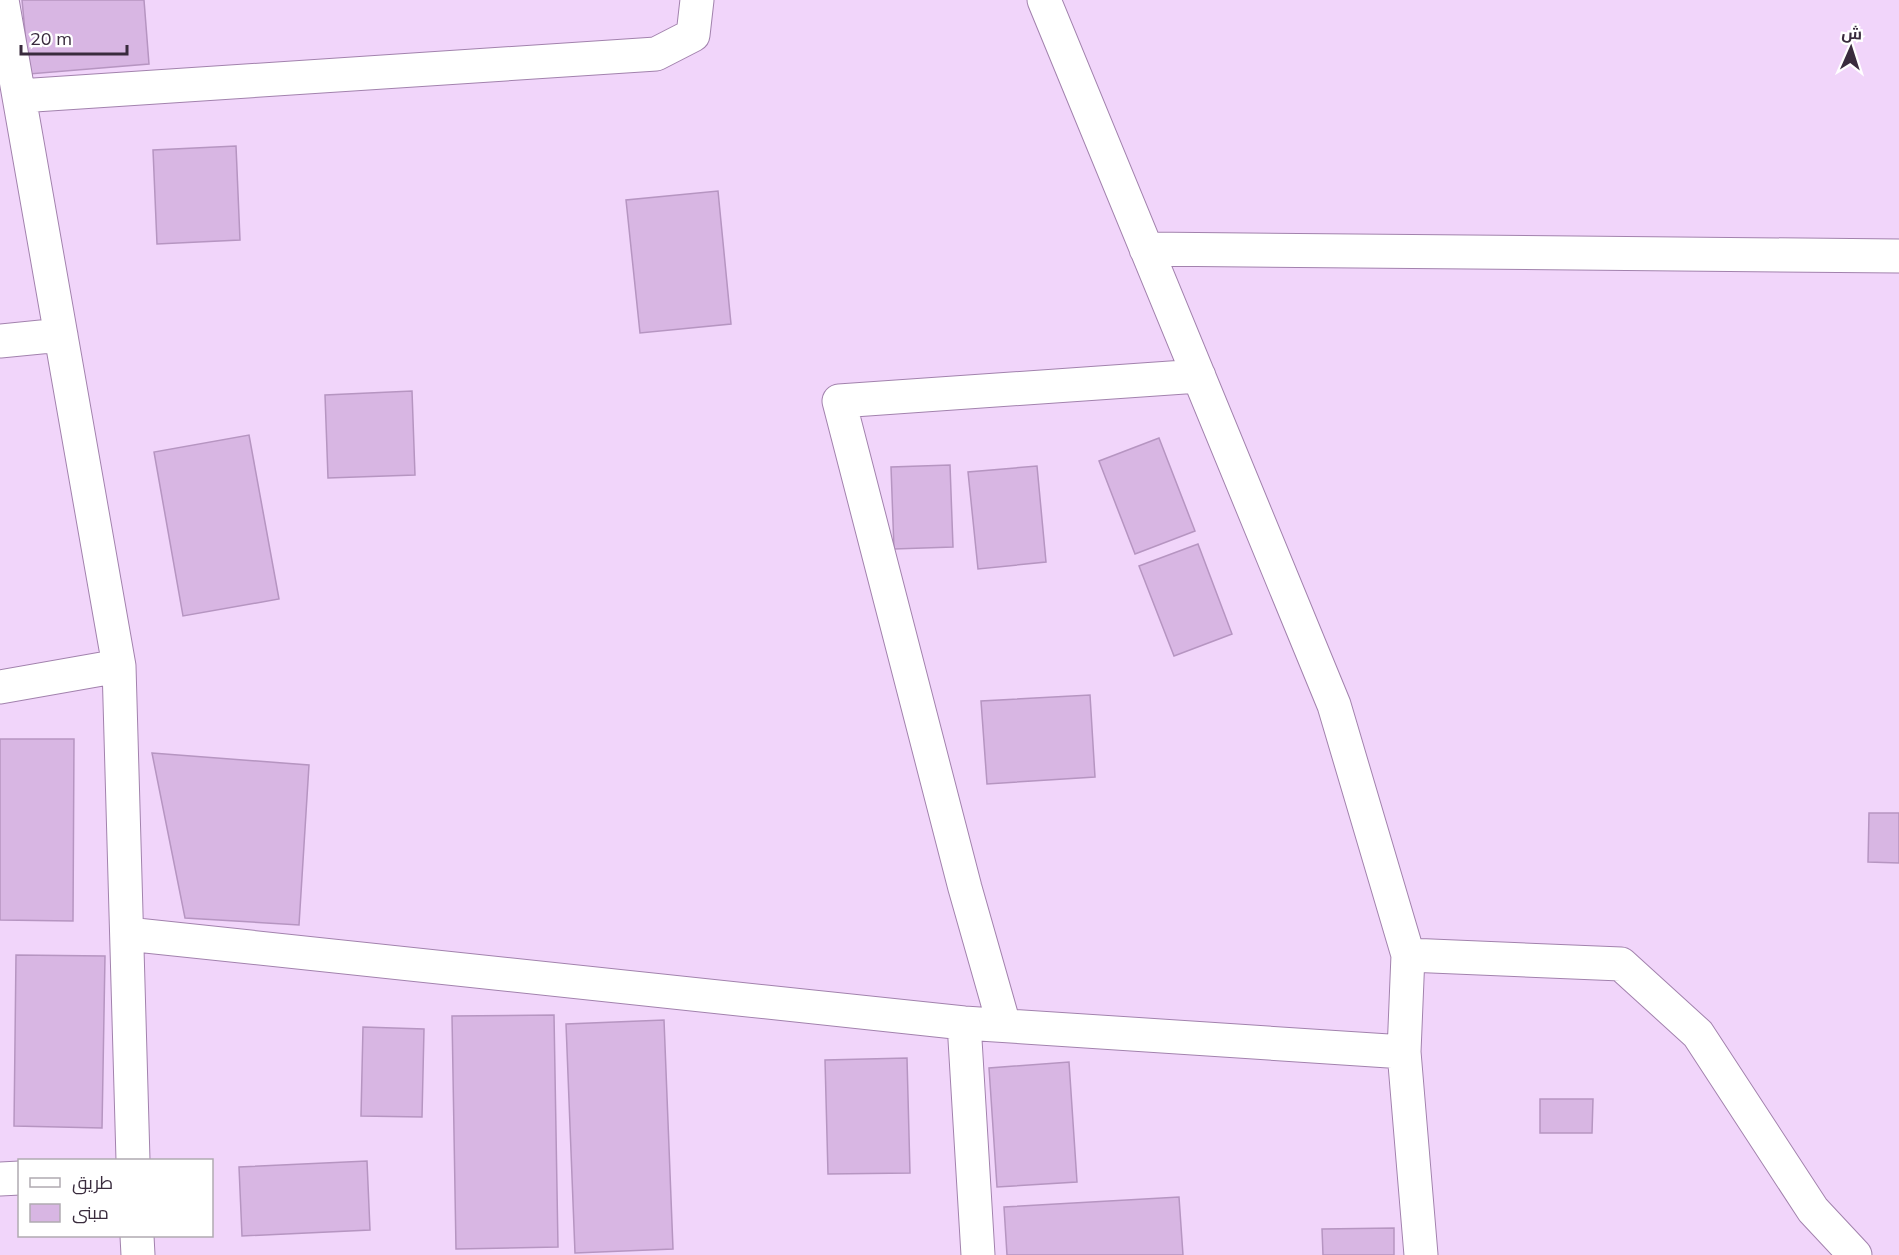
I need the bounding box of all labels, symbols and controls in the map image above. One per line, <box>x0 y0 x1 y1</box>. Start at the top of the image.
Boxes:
scale bar <box>21 18 128 56</box>
north arrow <box>1821 18 1881 78</box>
text: ش <box>1841 22 1863 44</box>
text: 20 m <box>30 27 72 50</box>
legend <box>18 1159 213 1237</box>
text: طريق <box>72 1171 113 1195</box>
text: مبنى <box>72 1201 109 1224</box>

